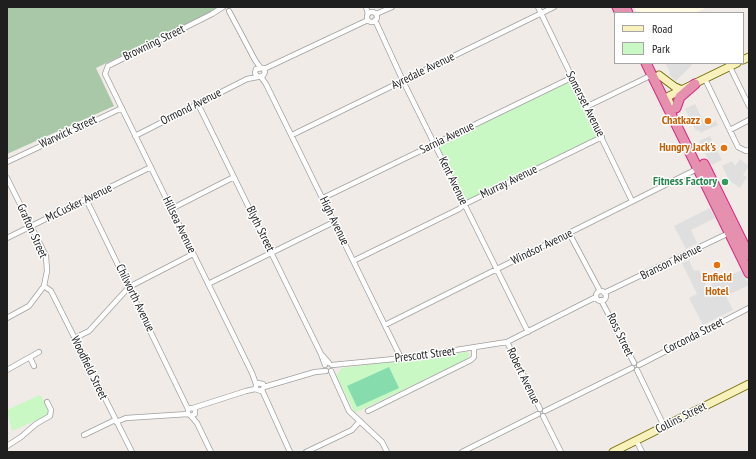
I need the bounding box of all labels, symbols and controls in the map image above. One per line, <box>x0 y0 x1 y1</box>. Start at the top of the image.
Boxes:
legend <box>614 12 744 64</box>
text: Road <box>652 21 672 36</box>
street label: Browning Street <box>121 22 187 64</box>
text: Park <box>652 41 670 56</box>
street label: Ayredale Avenue <box>389 49 457 93</box>
street label: Somerset Avenue <box>562 69 608 139</box>
street label: Ormond Avenue <box>158 86 224 128</box>
street label: Warwick Street <box>37 112 99 152</box>
place label: Chatkazz <box>662 114 700 128</box>
marker: Chatkazz <box>703 116 713 126</box>
street label: Sarnia Avenue <box>417 119 477 157</box>
place label: Hungry Jack's <box>659 141 716 155</box>
marker: Hungry Jack's <box>719 143 729 153</box>
street label: Kent Avenue <box>435 155 471 207</box>
street label: Murray Avenue <box>478 162 540 202</box>
place label: Fitness Factory <box>653 175 717 189</box>
marker: Fitness Factory <box>720 177 730 187</box>
street label: McCusker Avenue <box>43 181 115 225</box>
street label: Hillsea Avenue <box>159 194 199 256</box>
street label: High Avenue <box>316 194 352 248</box>
street label: Grafton Street <box>14 202 50 260</box>
street label: Blyth Street <box>243 204 277 254</box>
street label: Windsor Avenue <box>509 226 575 268</box>
street label: Branson Avenue <box>638 241 704 283</box>
marker: Enfield Hotel <box>712 260 722 270</box>
street label: Chilworth Avenue <box>112 262 158 334</box>
place label: Enfield Hotel <box>702 271 732 299</box>
street label: Ross Street <box>603 311 637 359</box>
street label: Corconda Street <box>662 315 726 357</box>
street label: Woodfield Street <box>67 334 111 402</box>
street label: Prescott Street <box>394 344 456 366</box>
street label: Robert Avenue <box>503 346 543 406</box>
street label: Collins Street <box>653 399 709 437</box>

